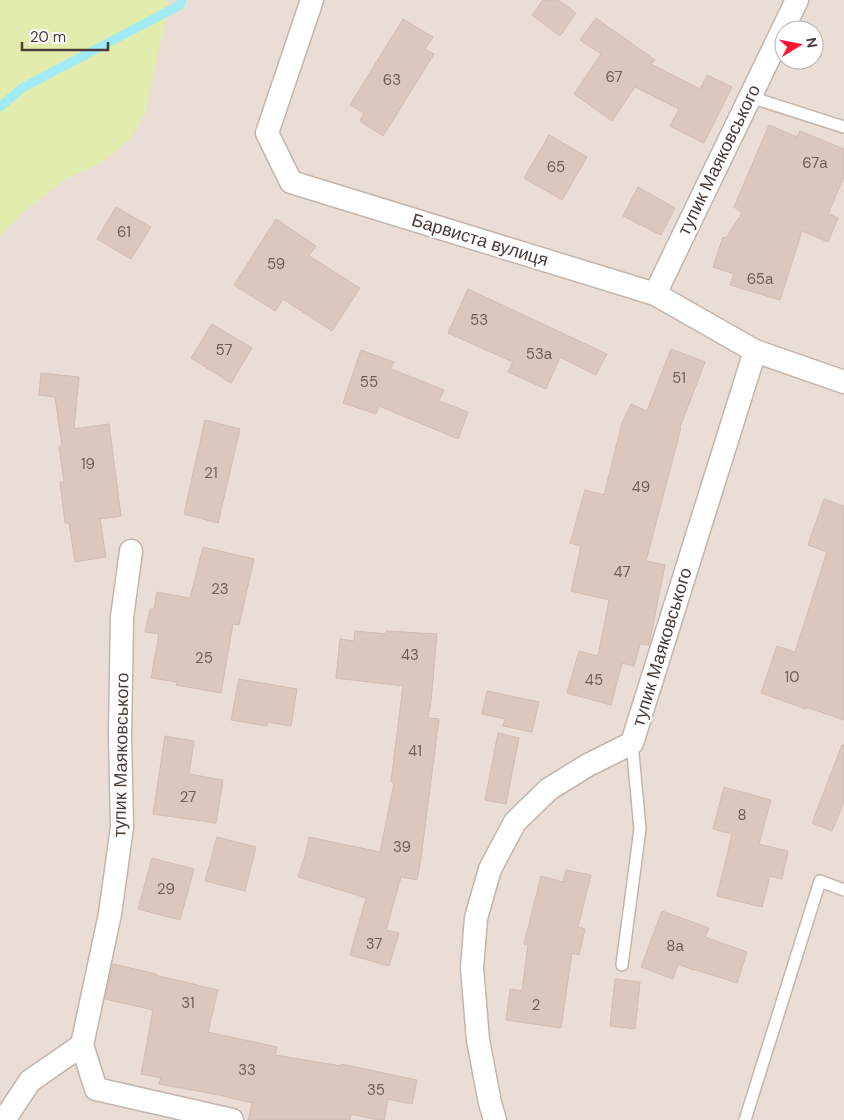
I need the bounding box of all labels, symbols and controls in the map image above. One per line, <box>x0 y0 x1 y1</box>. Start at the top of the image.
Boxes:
scale bar <box>22 20 109 52</box>
north arrow <box>774 20 824 70</box>
text: 20 m <box>30 27 66 47</box>
text: N <box>802 36 822 49</box>
house number: 67 <box>605 67 623 87</box>
house number: 63 <box>383 70 401 90</box>
street label: тупик Маяковського <box>672 81 766 239</box>
house number: 67а <box>802 153 828 173</box>
house number: 65 <box>547 157 565 177</box>
street label: Барвиста вулиця <box>409 208 551 272</box>
house number: 61 <box>117 222 131 242</box>
house number: 59 <box>267 254 285 274</box>
house number: 65а <box>747 269 774 289</box>
house number: 53 <box>470 310 488 330</box>
house number: 57 <box>216 340 232 360</box>
house number: 53а <box>526 344 553 364</box>
house number: 51 <box>672 368 686 388</box>
house number: 55 <box>360 372 378 392</box>
house number: 19 <box>81 454 95 474</box>
house number: 21 <box>204 463 218 483</box>
house number: 49 <box>632 477 650 497</box>
house number: 47 <box>613 562 631 582</box>
street label: тупик Маяковського <box>626 565 698 729</box>
house number: 23 <box>211 579 229 599</box>
house number: 43 <box>401 645 419 665</box>
house number: 25 <box>195 648 213 668</box>
house number: 10 <box>785 667 799 687</box>
house number: 45 <box>585 670 603 690</box>
street label: тупик Маяковського <box>108 672 134 838</box>
house number: 41 <box>408 741 422 761</box>
house number: 27 <box>180 787 196 807</box>
house number: 8 <box>737 805 747 825</box>
house number: 39 <box>393 837 411 857</box>
house number: 29 <box>157 879 175 899</box>
house number: 37 <box>366 934 382 954</box>
house number: 8а <box>666 936 684 956</box>
house number: 31 <box>181 993 195 1013</box>
house number: 2 <box>532 995 540 1015</box>
house number: 33 <box>238 1060 256 1080</box>
house number: 35 <box>367 1080 385 1100</box>

